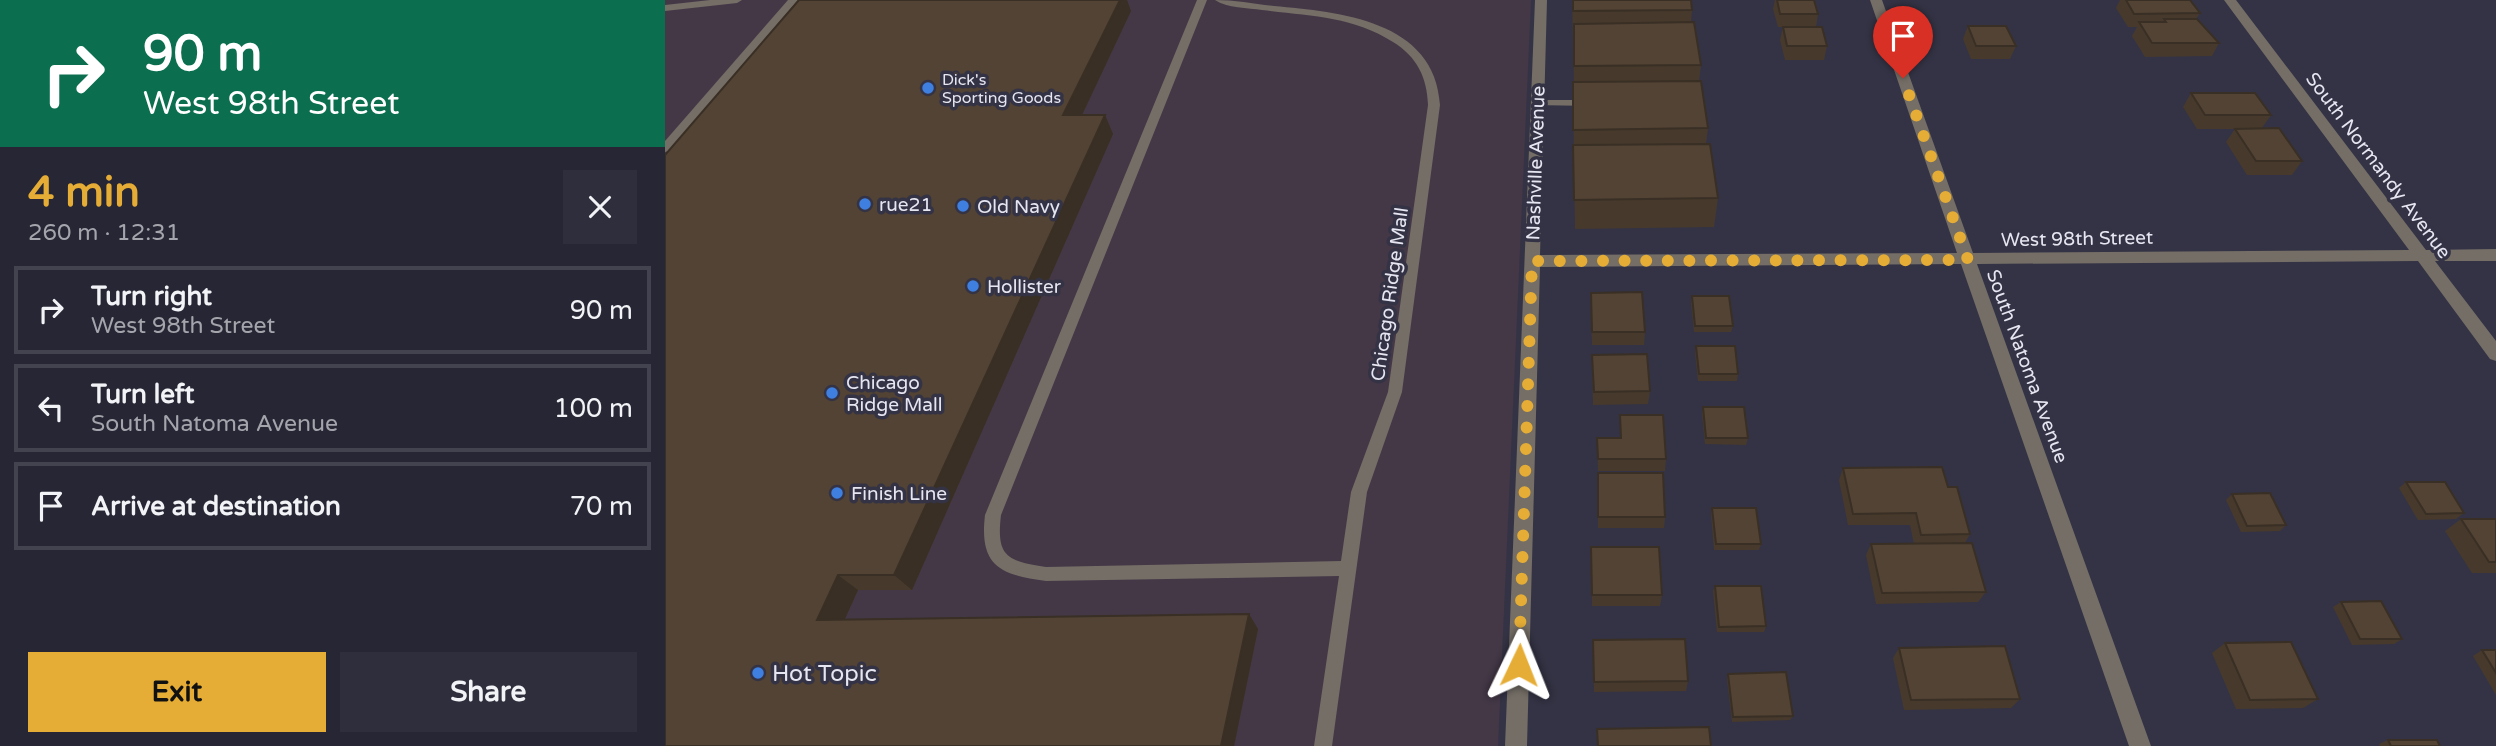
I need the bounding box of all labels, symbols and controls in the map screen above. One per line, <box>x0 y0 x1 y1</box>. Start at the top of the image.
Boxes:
pin <box>1873 6 1933 78</box>
icon: arrive <box>1884 17 1922 55</box>
text: 90 m <box>143 25 262 84</box>
icon: right <box>28 28 119 119</box>
street label: South Normandy Avenue <box>2301 68 2455 263</box>
place label: Dick's Sporting Goods <box>942 70 1061 108</box>
marker: Dick's Sporting Goods <box>920 80 936 96</box>
text: West 98th Street <box>143 85 399 123</box>
street label: Nashville Avenue <box>1522 85 1550 241</box>
text: 4 min <box>28 167 140 218</box>
button: close <box>563 170 637 244</box>
place label: rue21 <box>879 194 932 216</box>
marker: rue21 <box>857 196 873 212</box>
place label: Old Navy <box>977 196 1060 218</box>
marker: Old Navy <box>955 198 971 214</box>
street label: Chicago Ridge Mall <box>1367 206 1413 382</box>
text: 260 m · 12:31 <box>28 219 180 247</box>
street label: West 98th Street <box>2001 227 2153 251</box>
street label: South Natoma Avenue <box>1982 267 2072 466</box>
place label: Hollister <box>987 276 1062 298</box>
marker: Hollister <box>965 278 981 294</box>
text: Turn right <box>91 281 212 312</box>
icon: right <box>32 291 70 329</box>
text: 90 m <box>570 295 633 326</box>
text: West 98th Street <box>91 312 275 340</box>
place label: Chicago Ridge Mall <box>846 372 942 416</box>
text: Turn left <box>91 379 194 410</box>
marker: Chicago Ridge Mall <box>824 385 840 401</box>
icon: left <box>32 389 70 427</box>
text: 100 m <box>553 393 633 424</box>
text: South Natoma Avenue <box>91 410 338 438</box>
place label: Finish Line <box>851 483 947 505</box>
marker: Finish Line <box>829 485 845 501</box>
icon: arrive <box>32 487 70 525</box>
text: Arrive at destination <box>91 491 341 522</box>
text: 70 m <box>570 491 633 522</box>
position arrow <box>1482 628 1556 702</box>
button: Exit <box>28 652 326 732</box>
button: Share <box>340 652 637 732</box>
place label: Hot Topic <box>772 660 877 688</box>
marker: Hot Topic <box>750 665 766 681</box>

